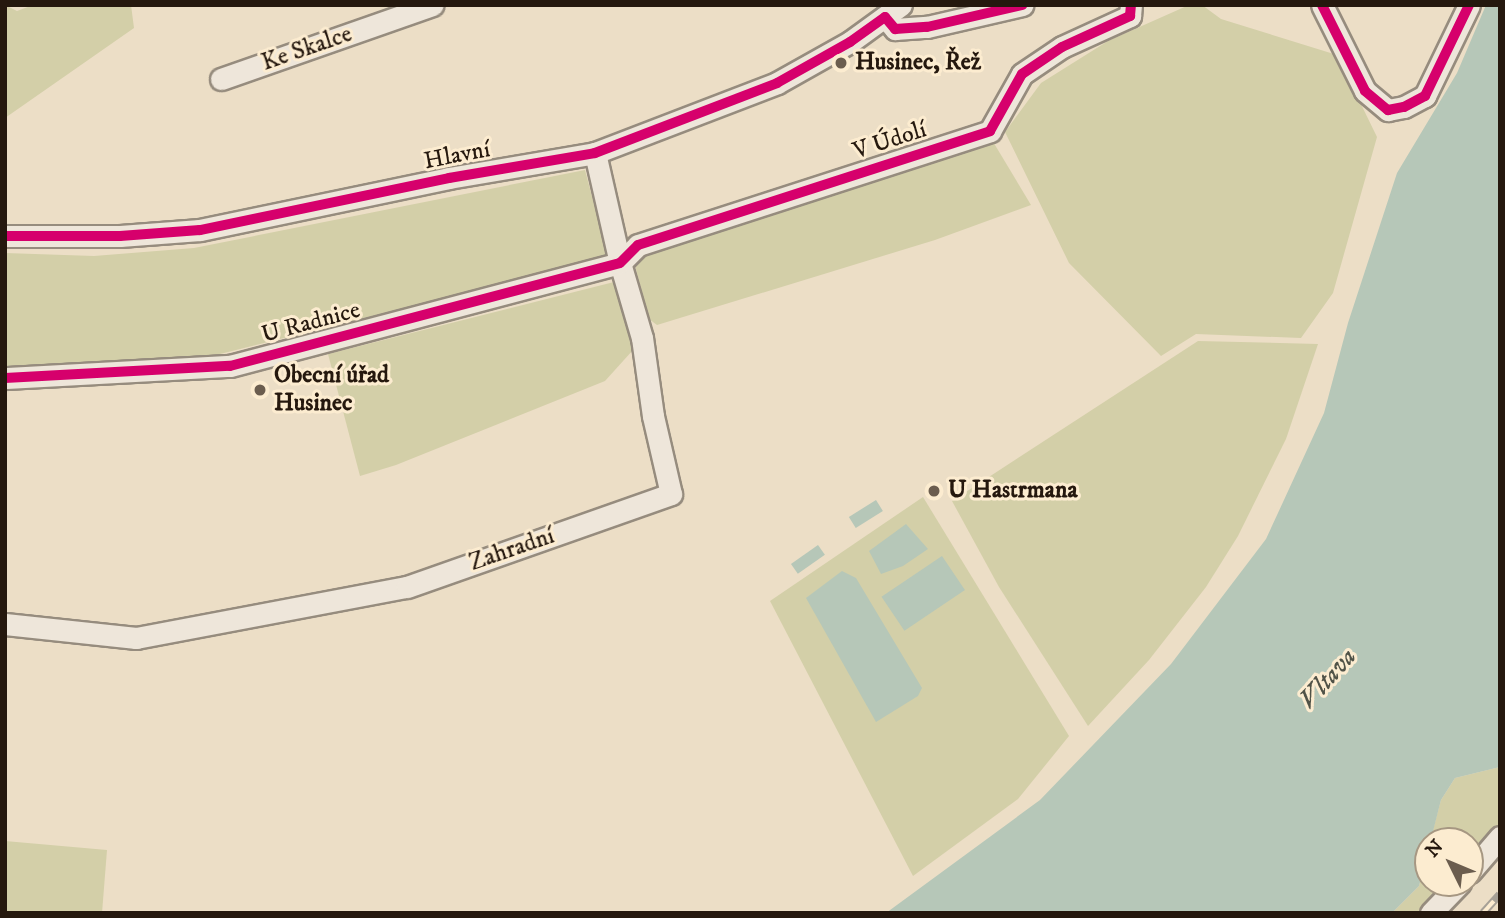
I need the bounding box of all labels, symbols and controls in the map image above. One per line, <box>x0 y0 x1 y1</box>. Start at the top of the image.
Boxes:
street label: Ke Skalce <box>258 20 356 78</box>
place label: Husinec, Řež <box>855 49 981 77</box>
marker: Husinec, Řež <box>833 55 849 71</box>
street label: V Údolí <box>850 116 930 166</box>
street label: Hlavní <box>421 135 493 177</box>
street label: U Radnice <box>259 296 363 350</box>
place label: Obecní úřad Husinec <box>274 362 389 418</box>
marker: Obecní úřad Husinec <box>252 382 268 398</box>
place label: U Hastrmana <box>948 477 1078 505</box>
marker: U Hastrmana <box>926 483 942 499</box>
street label: Zahradní <box>466 522 558 578</box>
water label: Vltava <box>1293 642 1363 716</box>
north arrow <box>1414 827 1484 897</box>
text: N <box>1421 835 1448 862</box>

